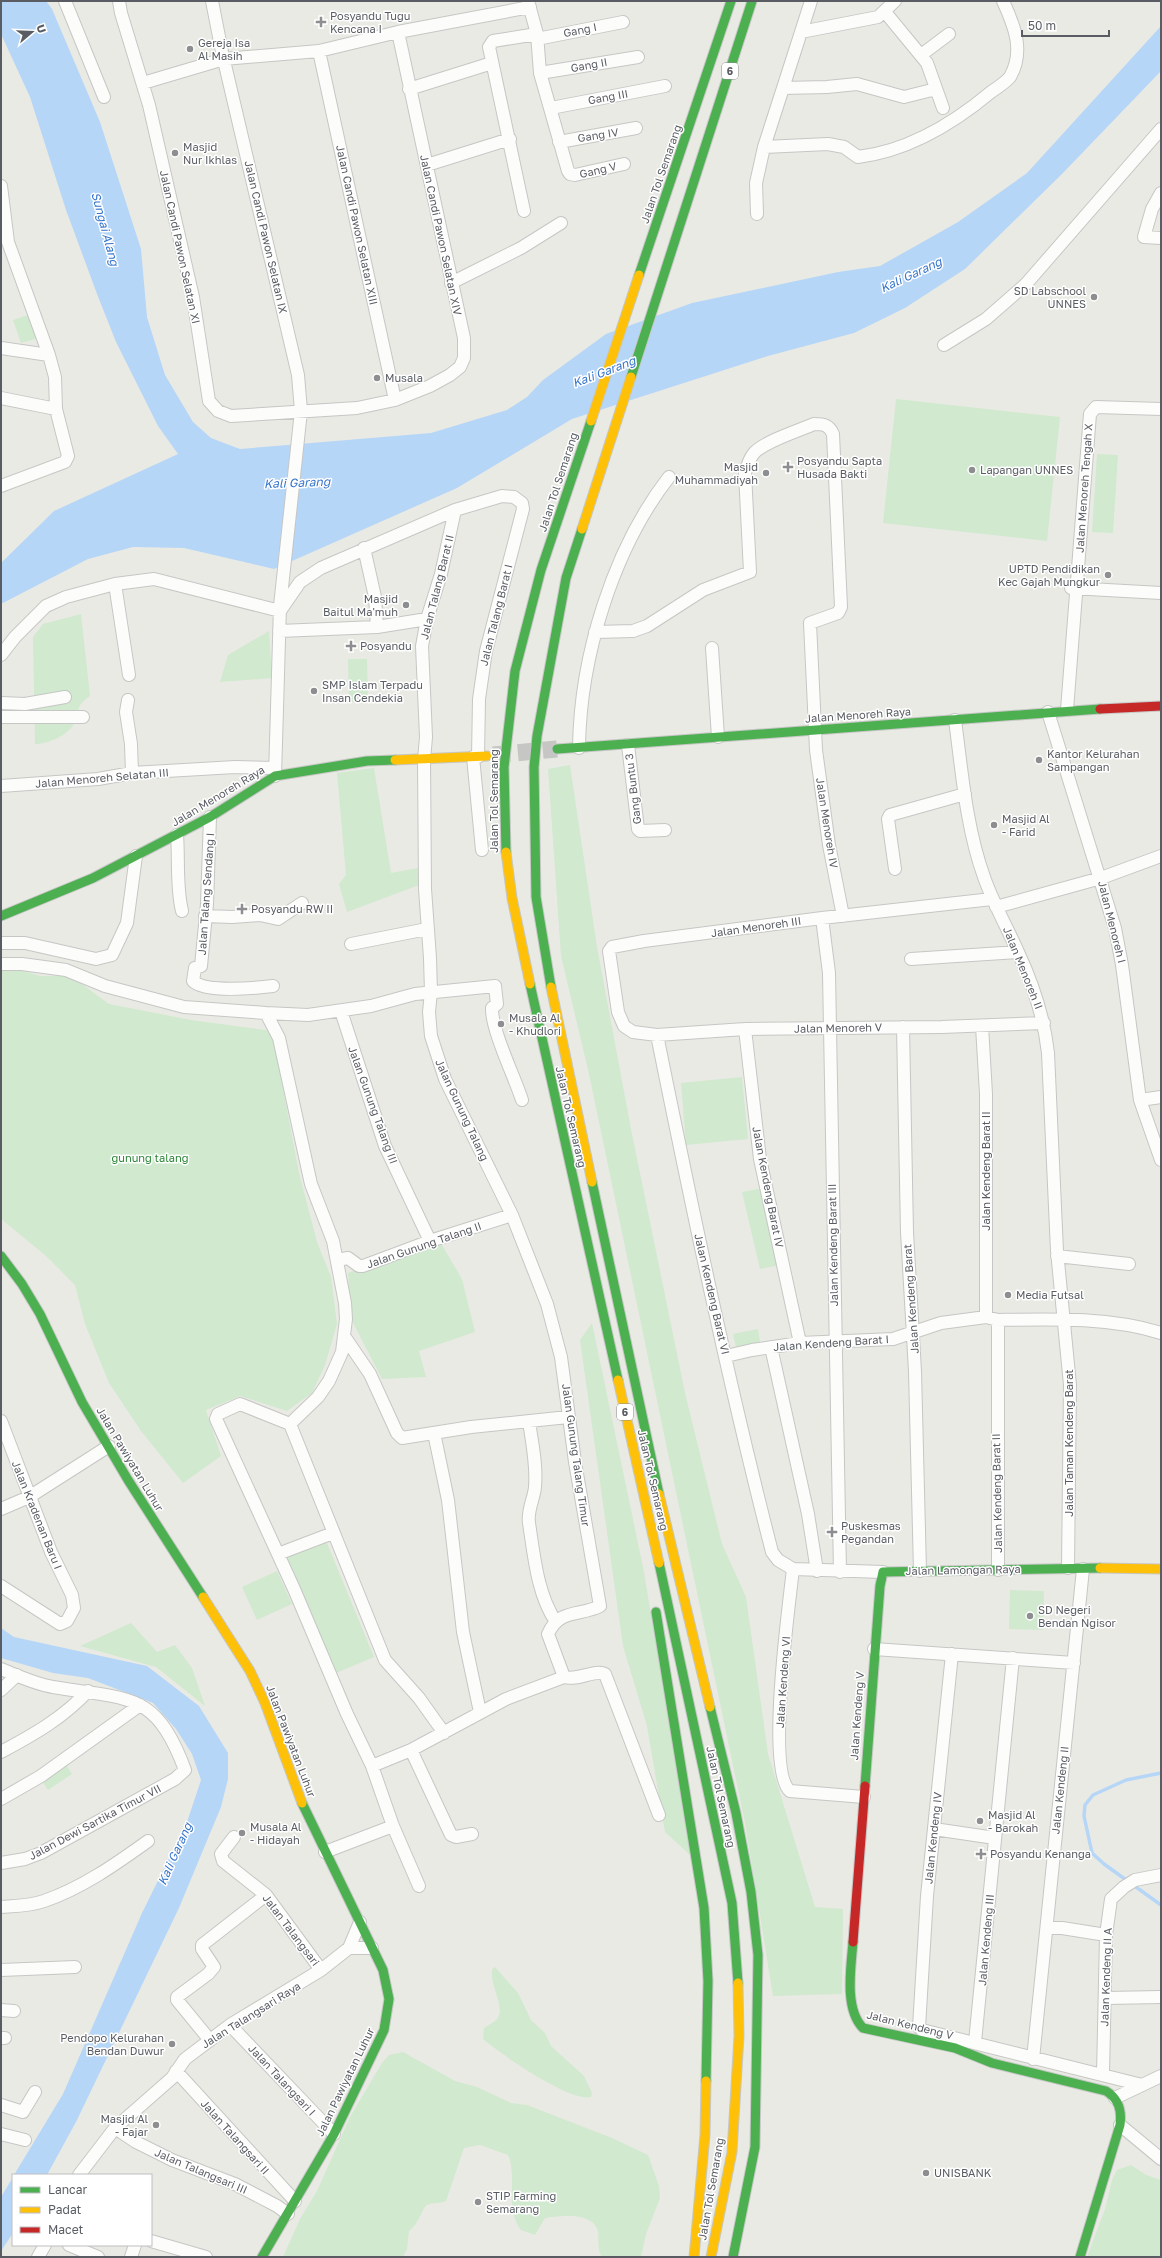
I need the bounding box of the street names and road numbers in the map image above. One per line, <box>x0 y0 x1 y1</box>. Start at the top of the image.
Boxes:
street label: Gang I <box>562 20 598 39</box>
street label: Gang II <box>569 55 608 74</box>
road number: 6 <box>722 63 738 79</box>
street label: Gang III <box>587 87 629 106</box>
street label: Jalan Tol Semarang <box>638 123 684 225</box>
street label: Gang IV <box>577 125 620 144</box>
street label: Jalan Candi Pawon Selatan XIII <box>334 144 381 306</box>
street label: Jalan Candi Pawon Selatan XIV <box>418 153 465 317</box>
street label: Jalan Candi Pawon Selatan IX <box>243 159 290 315</box>
street label: Gang V <box>578 159 618 180</box>
street label: Jalan Candi Pawon Selatan XI <box>158 169 203 325</box>
street label: Jalan Menoreh Tengah X <box>1072 423 1095 553</box>
street label: Jalan Tol Semarang <box>535 431 580 533</box>
street label: Jalan Talang Barat II <box>417 533 456 641</box>
street label: Jalan Talang Barat I <box>477 563 514 667</box>
street label: Jalan Menoreh Raya <box>805 704 911 725</box>
street label: Jalan Tol Semarang <box>487 749 500 853</box>
street label: Gang Buntu 3 <box>622 753 643 825</box>
street label: Jalan Menoreh Raya <box>169 763 267 829</box>
street label: Jalan Menoreh Selatan III <box>34 765 169 790</box>
street label: Jalan Menoreh IV <box>814 777 841 870</box>
street label: Jalan Talang Sendang I <box>195 832 216 956</box>
street label: Jalan Menoreh I <box>1096 879 1129 964</box>
street label: Jalan Menoreh III <box>710 914 802 939</box>
street label: Jalan Menoreh II <box>1001 925 1046 1011</box>
street label: Jalan Menoreh V <box>794 1020 883 1035</box>
street label: Jalan Gunung Talang III <box>346 1044 401 1165</box>
street label: Jalan Gunung Talang <box>433 1057 492 1163</box>
street label: Jalan Tol Semarang <box>554 1065 589 1169</box>
street label: Jalan Kendeng Barat II <box>979 1111 992 1231</box>
street label: Jalan Kendeng Barat IV <box>750 1125 787 1249</box>
street label: Jalan Kendeng Barat III <box>825 1183 840 1307</box>
street label: Jalan Gunung Talang II <box>365 1219 483 1270</box>
street label: Jalan Kendeng Barat VI <box>692 1232 733 1355</box>
street label: Jalan Kendeng Barat <box>900 1244 921 1354</box>
street label: Jalan Kendeng Barat I <box>773 1332 889 1353</box>
street label: Jalan Taman Kendeng Barat <box>1062 1369 1075 1517</box>
street label: Jalan Gunung Talang Timur <box>560 1383 593 1528</box>
street label: Jalan Pawiyatan Luhur <box>94 1404 167 1514</box>
road number: 6 <box>617 1404 633 1420</box>
street label: Jalan Tol Semarang <box>636 1428 671 1532</box>
street label: Jalan Kendeng Barat II <box>989 1433 1004 1553</box>
street label: Jalan Kradenan Baru I <box>10 1459 65 1571</box>
street label: Jalan Lamongan Raya <box>905 1562 1021 1577</box>
street label: Jalan Kendeng VI <box>773 1635 792 1728</box>
street label: Jalan Kendeng V <box>847 1671 866 1761</box>
street label: Jalan Pawiyatan Luhur <box>264 1683 319 1799</box>
street label: Jalan Tol Semarang <box>704 1745 739 1849</box>
street label: Jalan Kendeng II <box>1048 1745 1071 1835</box>
street label: Jalan Dewi Sartika Timur VII <box>26 1781 163 1862</box>
street label: Jalan Kendeng IV <box>921 1791 944 1885</box>
street label: Jalan Talangsari <box>260 1891 323 1968</box>
street label: Jalan Kendeng III <box>975 1894 996 1986</box>
street label: Jalan Kendeng II A <box>1097 1927 1114 2026</box>
street label: Jalan Talangsari Raya <box>199 1979 303 2050</box>
street label: Jalan Kendeng V <box>865 2007 955 2042</box>
street label: Jalan Pawiyatan Luhur <box>313 2025 377 2138</box>
street label: Jalan Talangsari I <box>246 2041 319 2118</box>
street label: Jalan Talangsari II <box>198 2097 272 2177</box>
street label: Jalan Tol Semarang <box>695 2137 726 2241</box>
street label: Jalan Talangsari III <box>153 2145 249 2196</box>

